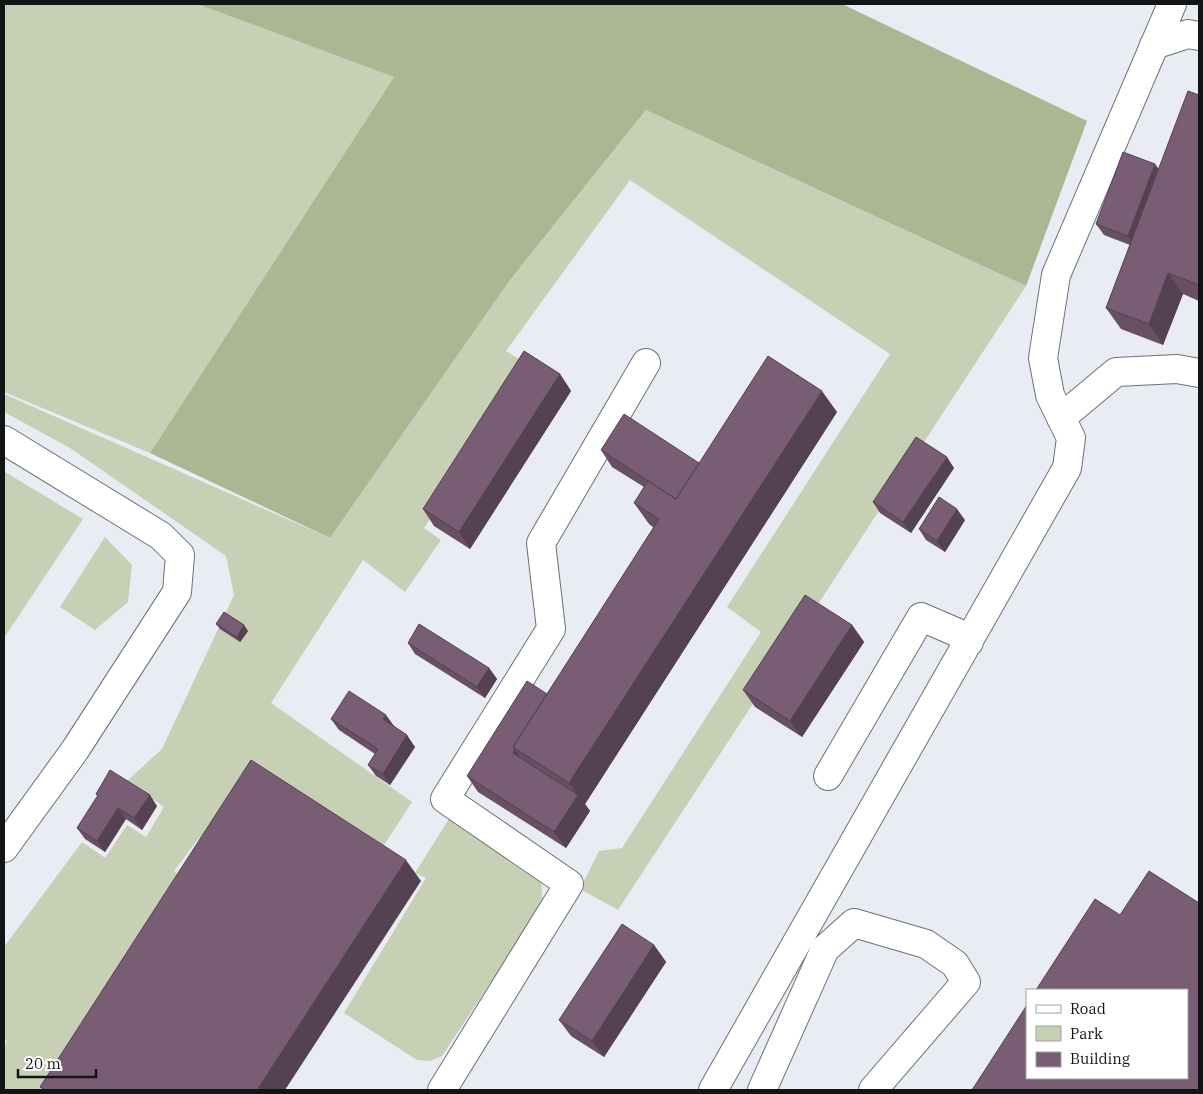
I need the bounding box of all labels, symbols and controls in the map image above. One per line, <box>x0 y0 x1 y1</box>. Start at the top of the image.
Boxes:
legend <box>1026 989 1188 1079</box>
text: Road <box>1070 999 1106 1018</box>
text: Park <box>1070 1024 1103 1043</box>
scale bar <box>18 1046 95 1078</box>
text: Building <box>1070 1049 1130 1068</box>
text: 20 m <box>25 1054 61 1073</box>

